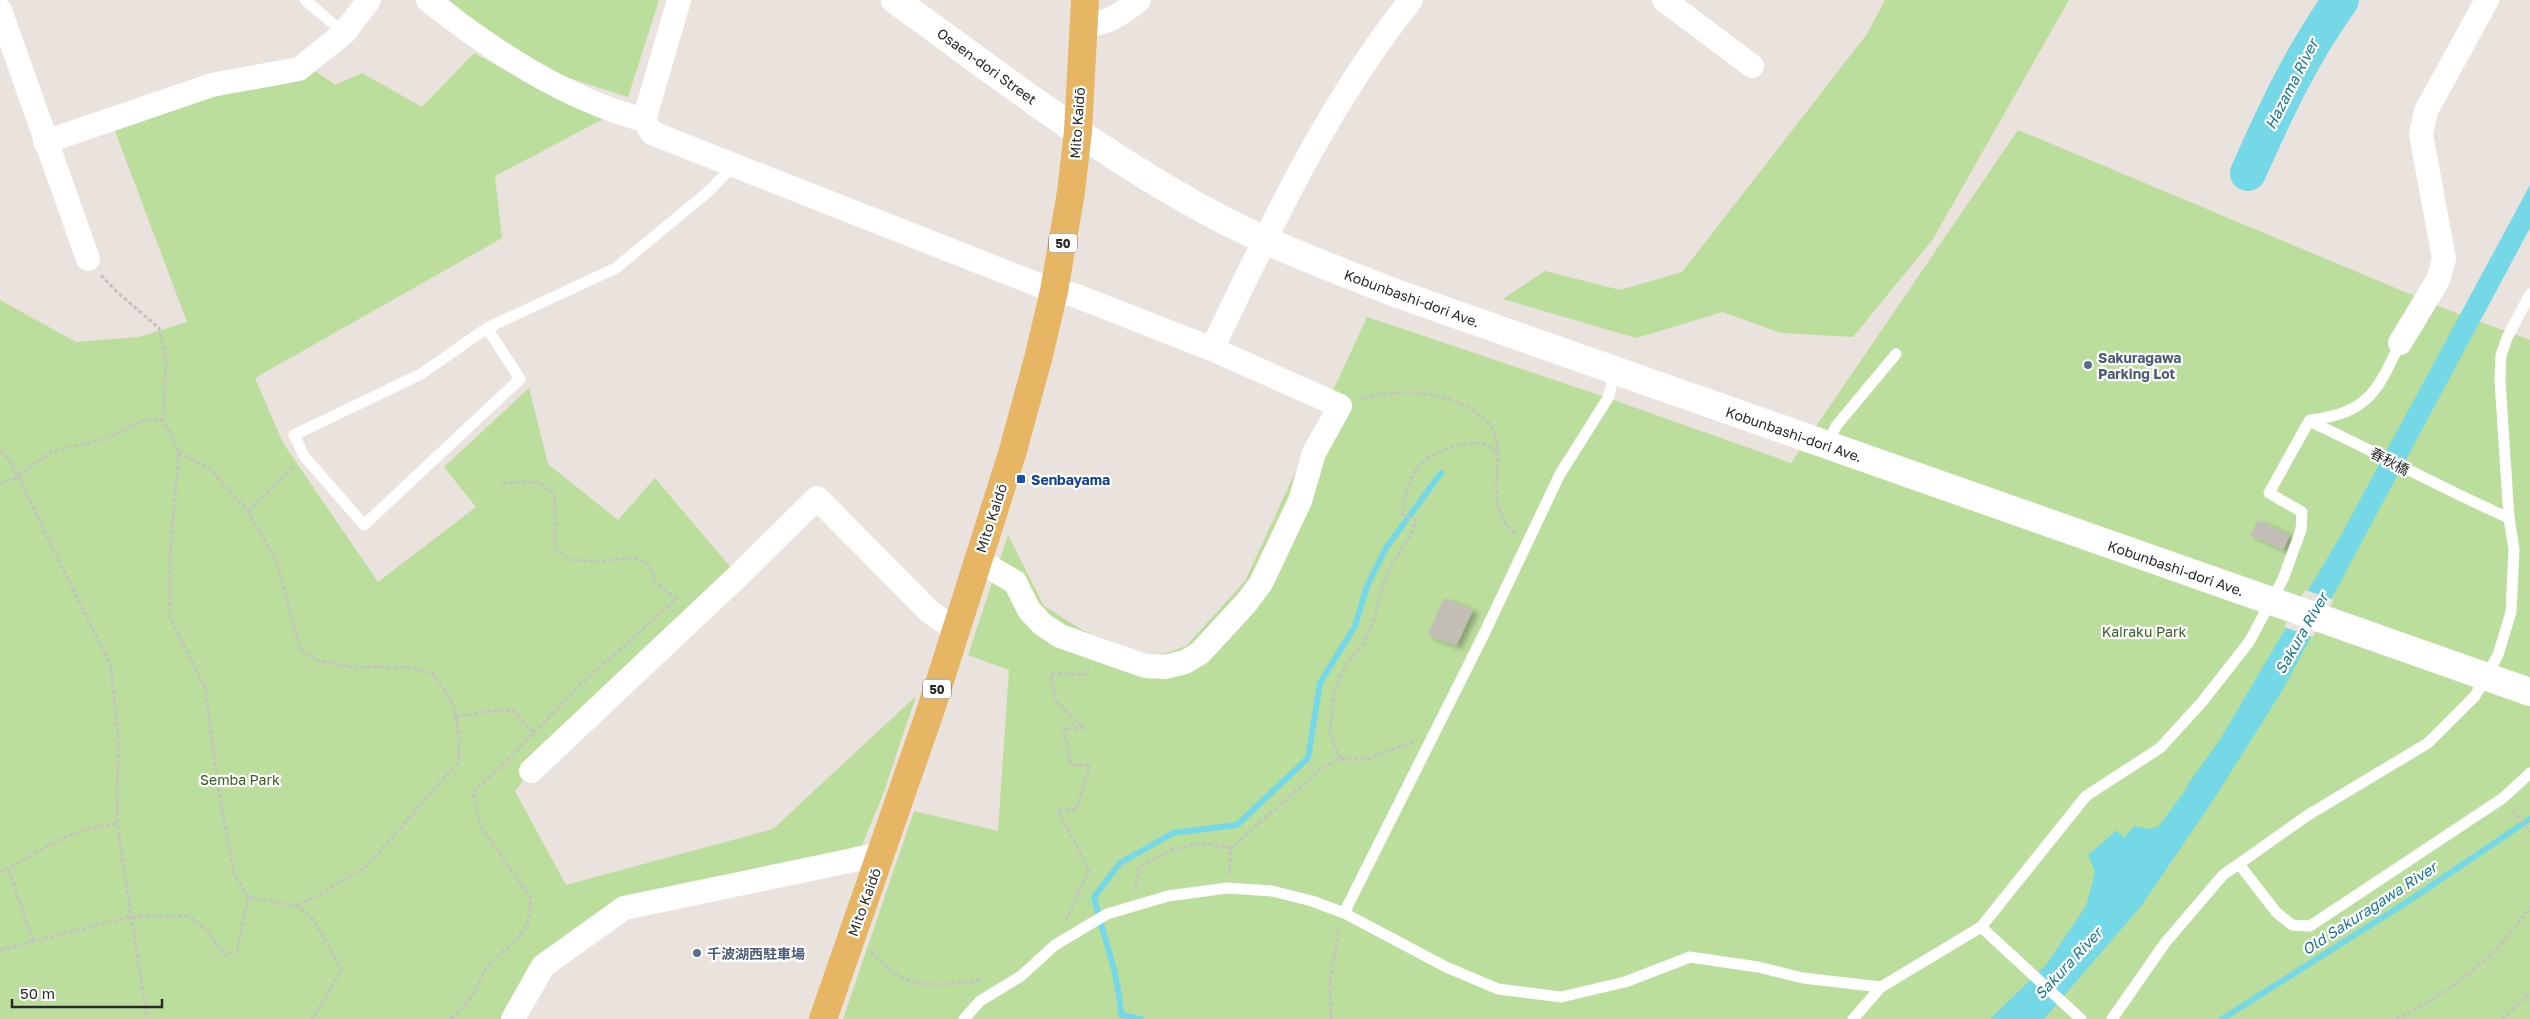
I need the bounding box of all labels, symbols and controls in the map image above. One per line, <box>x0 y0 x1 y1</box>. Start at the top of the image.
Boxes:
street label: Osaen-dori Street <box>934 24 1040 108</box>
water label: Hazama River <box>2261 34 2322 132</box>
street label: Mito Kaidō <box>1066 87 1088 159</box>
road number: 50 <box>1049 234 1077 252</box>
street label: Kobunbashi-dori Ave. <box>1342 266 1482 330</box>
place label: Sakuragawa Parking Lot <box>2098 349 2181 382</box>
marker: Sakuragawa Parking Lot <box>2082 359 2094 371</box>
street label: Kobunbashi-dori Ave. <box>1724 403 1864 465</box>
street label: 春秋橋 <box>2367 444 2413 478</box>
place label: Senbayama <box>1031 471 1110 488</box>
marker: Senbayama <box>1015 473 1027 485</box>
street label: Mito Kaidō <box>972 481 1010 555</box>
street label: Kobunbashi-dori Ave. <box>2106 537 2246 599</box>
water label: Sakura River <box>2271 587 2332 677</box>
park label: Kairaku Park <box>2102 623 2186 640</box>
road number: 50 <box>923 680 951 699</box>
park label: Semba Park <box>200 771 280 788</box>
water label: Old Sakuragawa River <box>2298 857 2442 959</box>
street label: Mito Kaidō <box>844 866 884 938</box>
water label: Sakura River <box>2031 922 2107 1002</box>
place label: 千波湖西駐車場 <box>707 945 805 962</box>
marker: 千波湖西駐車場 <box>691 947 703 959</box>
scale bar <box>12 976 162 1008</box>
text: 50 m <box>20 984 55 1002</box>

